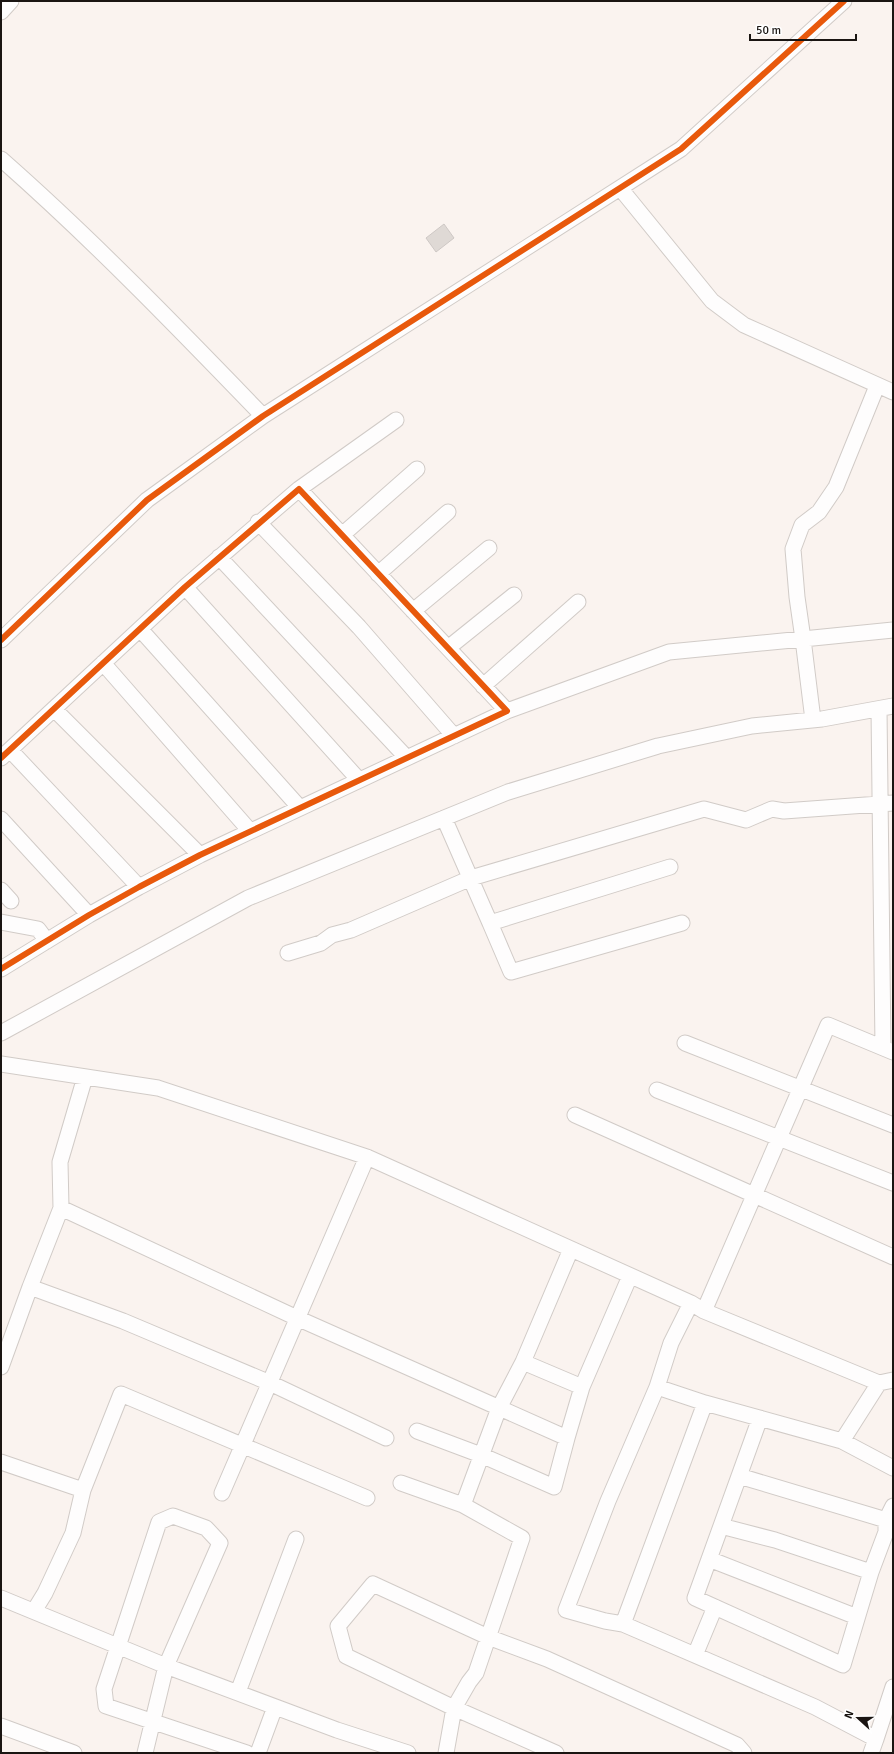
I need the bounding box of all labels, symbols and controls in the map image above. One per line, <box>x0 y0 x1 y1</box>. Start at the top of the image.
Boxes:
scale bar <box>750 16 856 42</box>
text: 50 m <box>756 23 781 38</box>
north arrow <box>838 1698 878 1738</box>
text: N <box>842 1709 857 1720</box>

